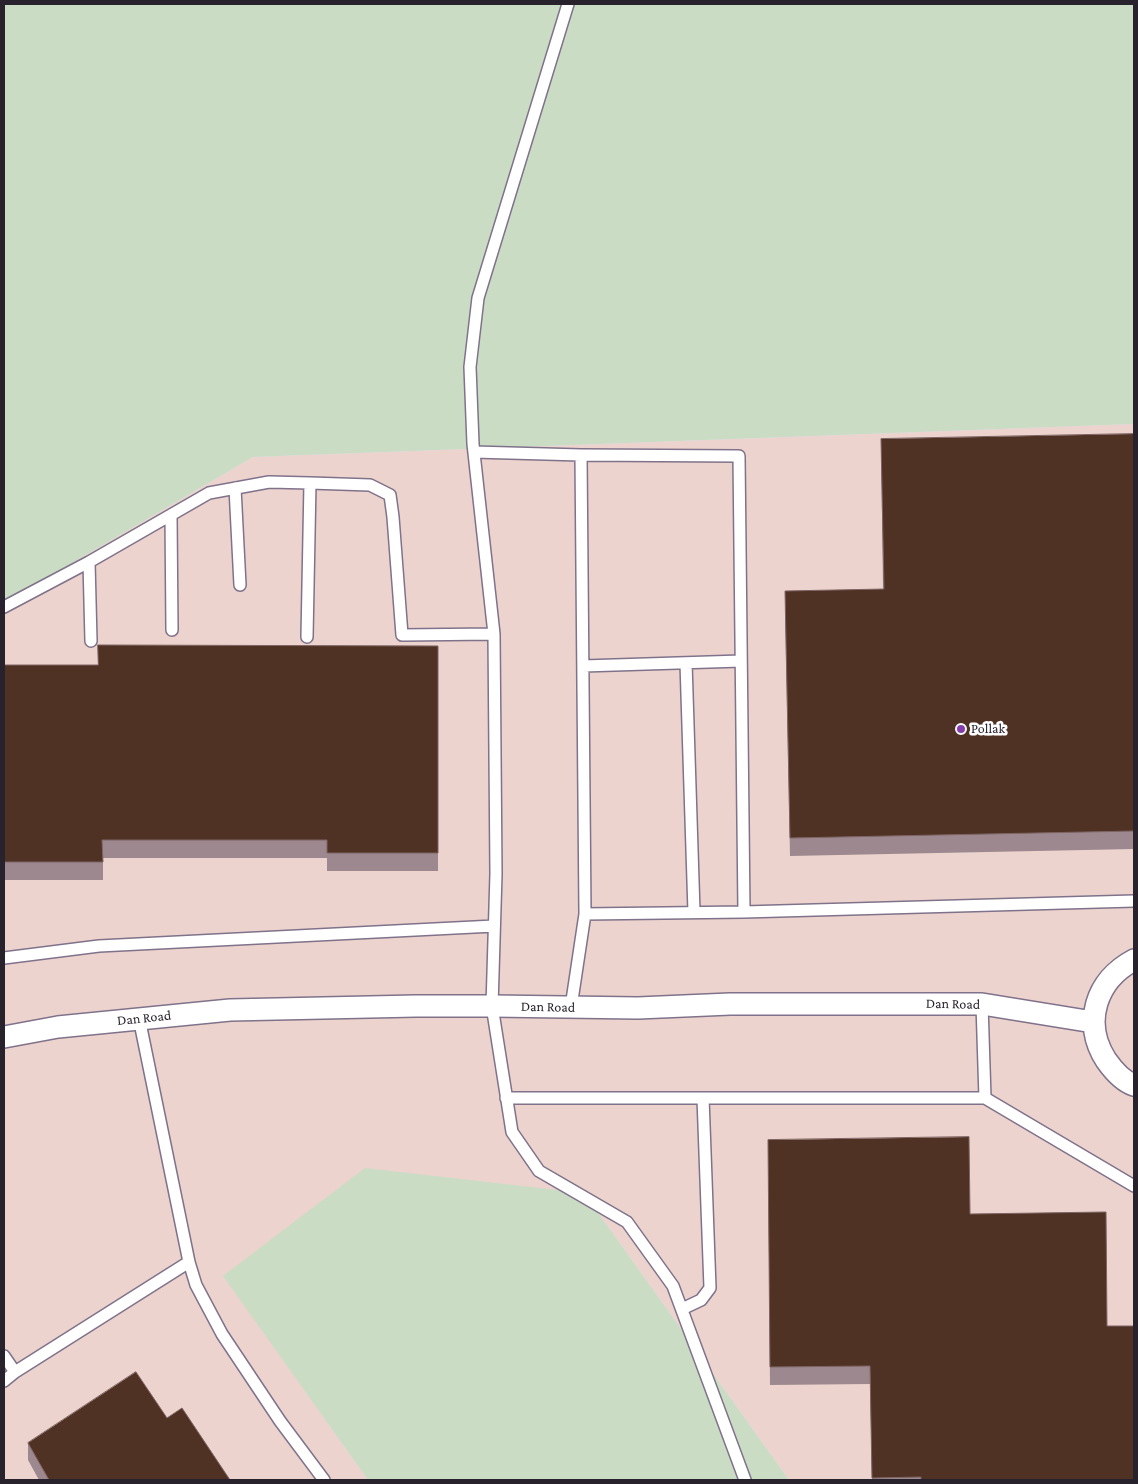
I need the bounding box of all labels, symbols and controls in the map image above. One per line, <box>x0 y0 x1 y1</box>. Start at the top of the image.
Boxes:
place label: Pollak <box>971 721 1005 737</box>
marker: Pollak <box>955 723 967 735</box>
street label: Dan Road <box>926 995 980 1013</box>
street label: Dan Road <box>521 998 575 1016</box>
street label: Dan Road <box>116 1007 172 1029</box>

